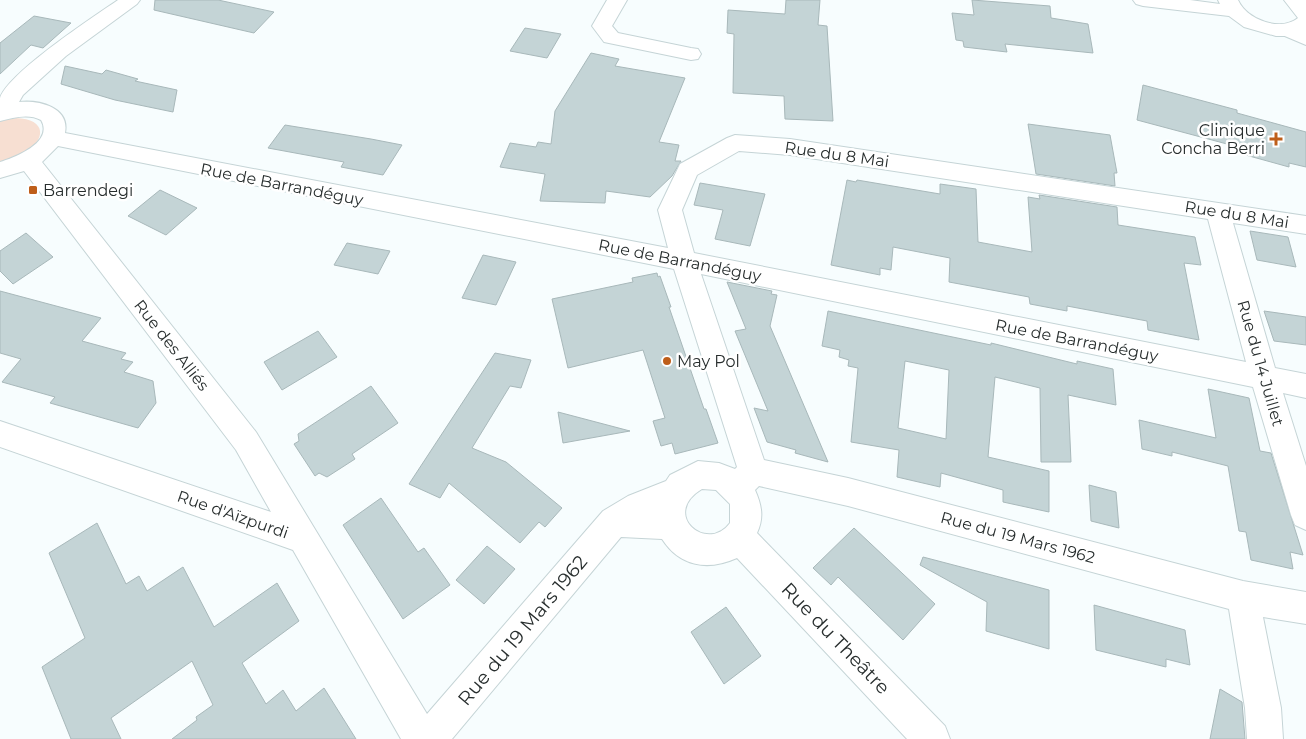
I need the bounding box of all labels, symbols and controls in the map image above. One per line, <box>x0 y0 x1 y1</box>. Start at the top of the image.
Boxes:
place label: Clinique Concha Berri <box>1161 121 1265 158</box>
marker: Clinique Concha Berri <box>1269 132 1283 146</box>
street label: Rue du 8 Mai <box>783 138 890 171</box>
street label: Rue de Barrandéguy <box>199 159 365 210</box>
place label: Barrendegi <box>43 181 133 200</box>
marker: Barrendegi <box>27 184 39 196</box>
street label: Rue du 8 Mai <box>1183 197 1290 232</box>
street label: Rue de Barrandéguy <box>597 235 763 286</box>
street label: Rue des Alliés <box>130 296 213 395</box>
street label: Rue du 14 Juillet <box>1233 298 1288 429</box>
street label: Rue de Barrandéguy <box>994 315 1160 366</box>
place label: May Pol <box>677 352 740 371</box>
marker: May Pol <box>661 355 673 367</box>
street label: Rue d'Aïzpurdi <box>175 487 291 542</box>
street label: Rue du 19 Mars 1962 <box>939 508 1097 567</box>
street label: Rue du 19 Mars 1962 <box>453 550 592 710</box>
street label: Rue du Theâtre <box>777 578 895 699</box>

